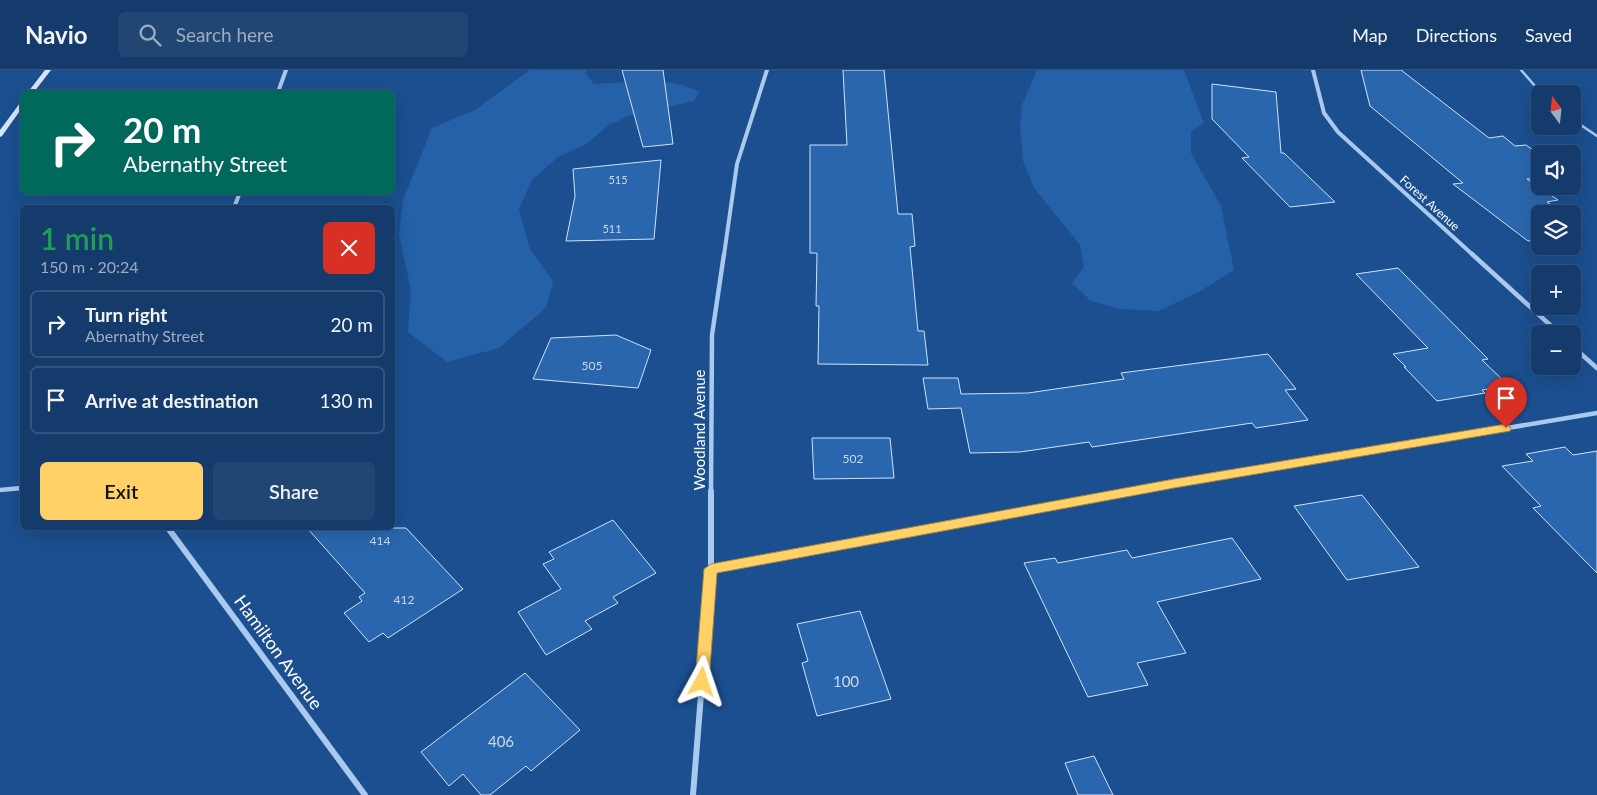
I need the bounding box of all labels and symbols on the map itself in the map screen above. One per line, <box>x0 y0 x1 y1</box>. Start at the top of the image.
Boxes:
north arrow <box>1531 85 1581 135</box>
street label: Forest Avenue <box>1397 172 1463 234</box>
house number: 515 <box>608 173 628 186</box>
house number: 511 <box>602 222 622 235</box>
house number: 505 <box>582 358 602 373</box>
street label: Woodland Avenue <box>690 369 708 490</box>
pin <box>1485 377 1527 428</box>
house number: 502 <box>843 451 863 466</box>
house number: 414 <box>370 533 390 548</box>
street label: Hamilton Avenue <box>230 591 328 713</box>
house number: 412 <box>394 592 414 607</box>
position arrow <box>675 655 727 707</box>
house number: 100 <box>833 672 859 690</box>
house number: 406 <box>488 732 514 750</box>

